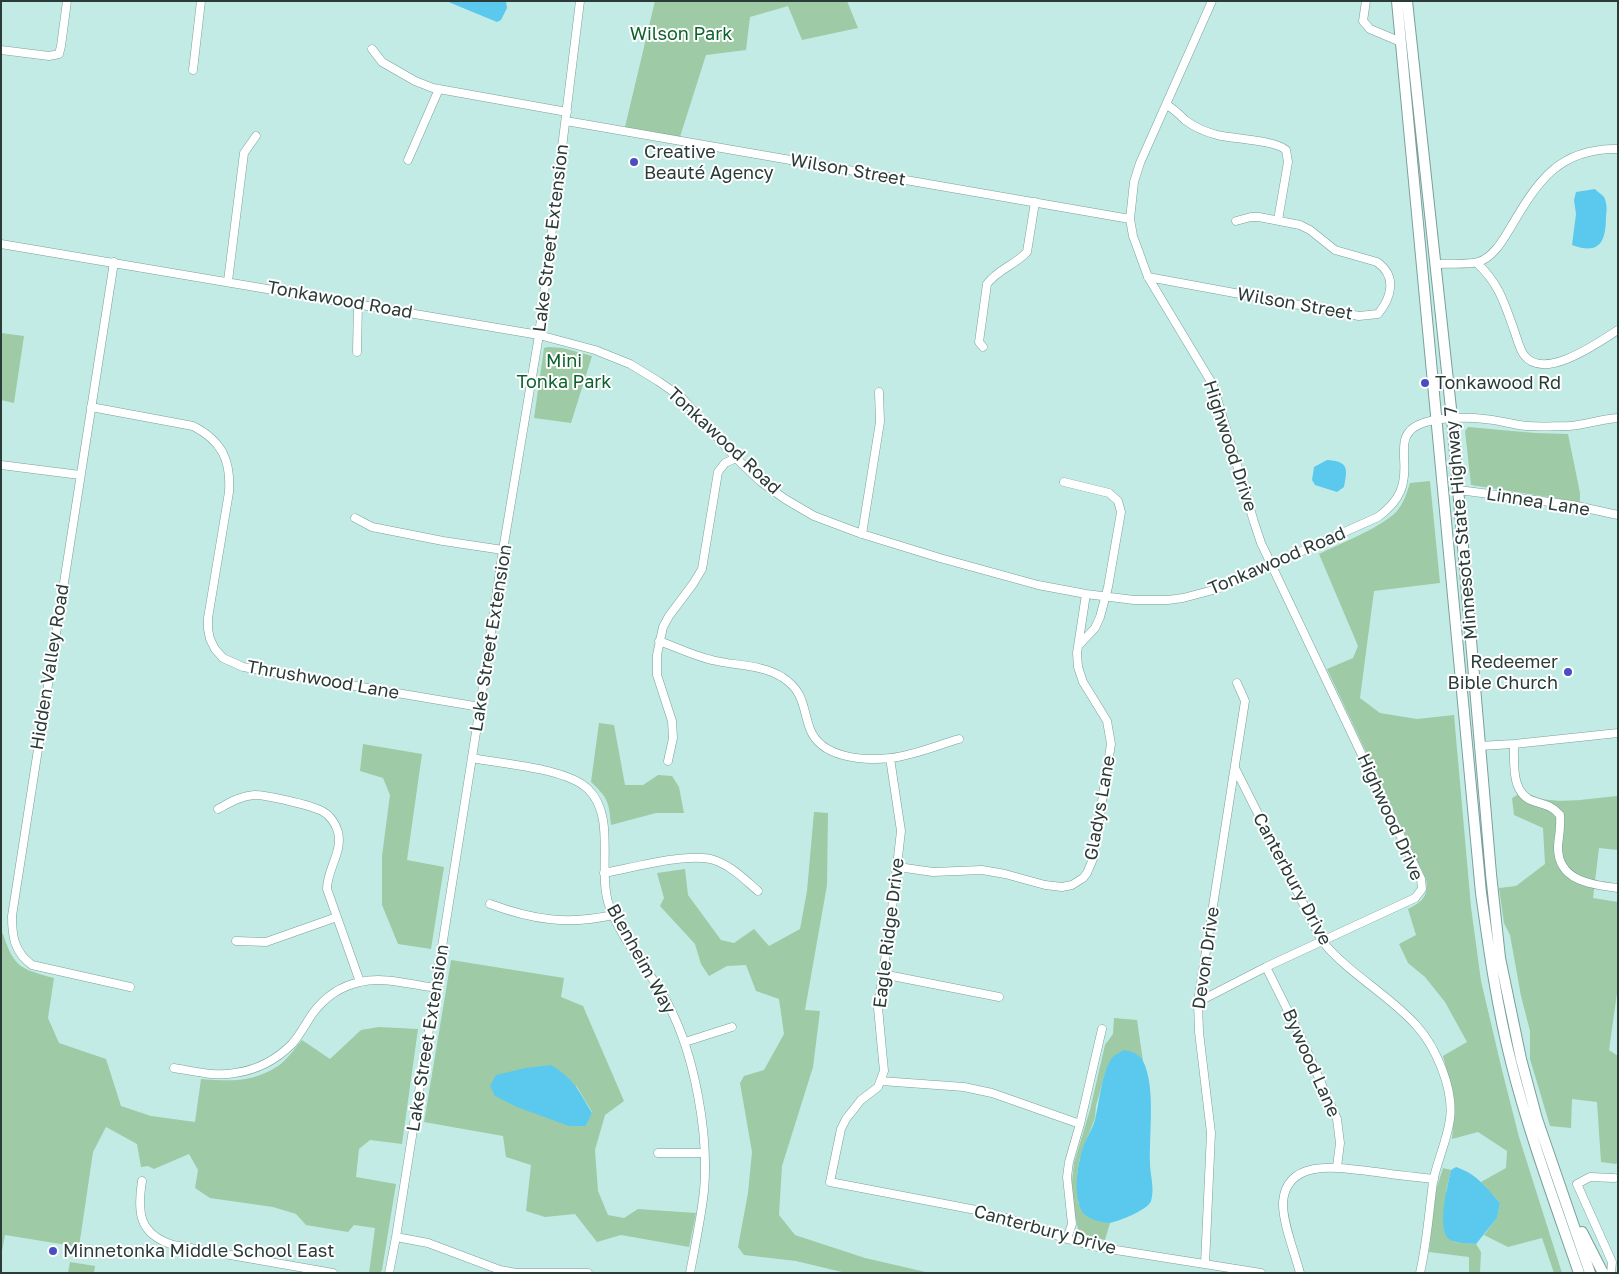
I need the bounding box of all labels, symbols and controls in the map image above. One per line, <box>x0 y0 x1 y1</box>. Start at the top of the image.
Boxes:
park label: Wilson Park <box>630 23 732 45</box>
place label: Creative Beauté Agency <box>644 141 774 183</box>
street label: Lake Street Extension <box>529 143 573 333</box>
street label: Wilson Street <box>788 149 908 191</box>
marker: Creative Beauté Agency <box>628 156 640 168</box>
street label: Tonkawood Road <box>266 277 414 323</box>
street label: Wilson Street <box>1235 283 1355 325</box>
park label: Mini Tonka Park <box>516 350 612 392</box>
place label: Tonkawood Rd <box>1435 372 1561 394</box>
marker: Tonkawood Rd <box>1419 377 1431 389</box>
street label: Highwood Drive <box>1199 378 1261 514</box>
street label: Tonkawood Road <box>663 383 785 499</box>
street label: Minnesota State Highway 7 <box>1440 405 1482 641</box>
street label: Linnea Lane <box>1485 483 1591 521</box>
street label: Tonkawood Road <box>1205 522 1349 600</box>
street label: Lake Street Extension <box>466 543 516 733</box>
street label: Hidden Valley Road <box>26 582 74 752</box>
place label: Redeemer Bible Church <box>1448 651 1558 694</box>
street label: Thrushwood Lane <box>245 656 401 704</box>
marker: Redeemer Bible Church <box>1562 666 1574 678</box>
street label: Highwood Drive <box>1352 750 1428 884</box>
street label: Gladys Lane <box>1080 754 1120 862</box>
street label: Canterbury Drive <box>1248 809 1336 949</box>
street label: Eagle Ridge Drive <box>869 857 909 1009</box>
street label: Blenheim Way <box>602 900 680 1018</box>
street label: Devon Drive <box>1188 905 1224 1011</box>
street label: Lake Street Extension <box>403 943 453 1133</box>
street label: Bywood Lane <box>1278 1006 1344 1120</box>
street label: Canterbury Drive <box>971 1201 1119 1259</box>
place label: Minnetonka Middle School East <box>63 1240 335 1262</box>
marker: Minnetonka Middle School East <box>47 1245 59 1257</box>

